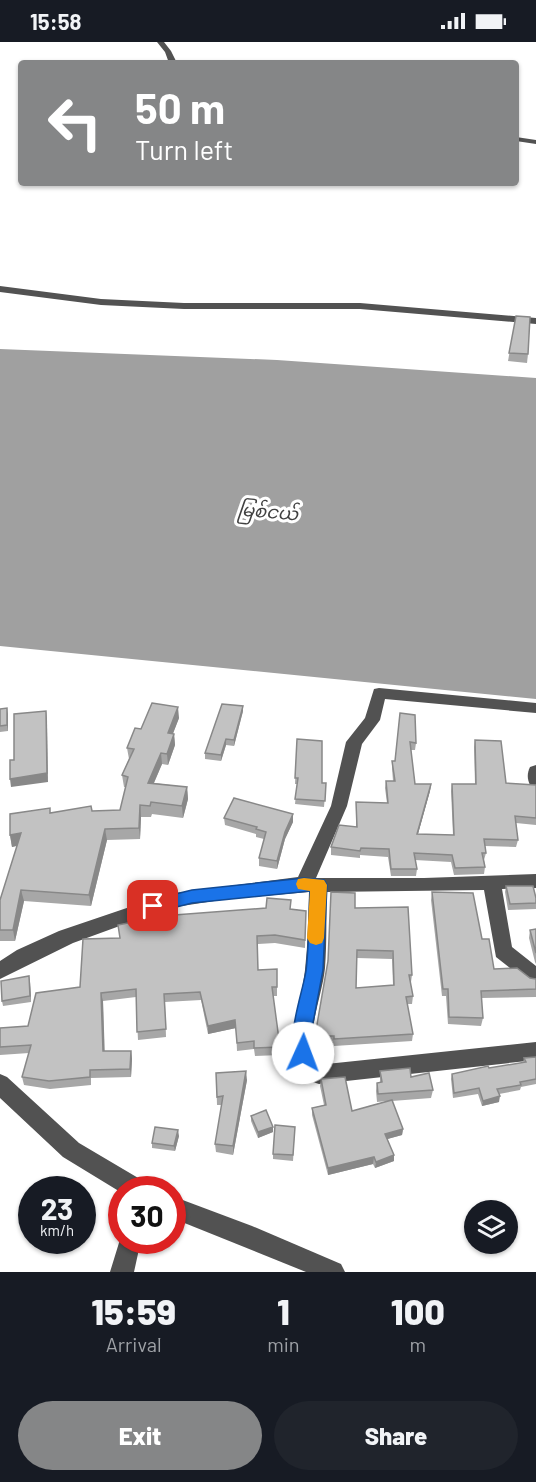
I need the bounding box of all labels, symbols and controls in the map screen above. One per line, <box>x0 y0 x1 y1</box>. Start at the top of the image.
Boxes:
text: 15:58 <box>30 8 81 34</box>
text: 50 m <box>135 82 225 132</box>
icon: left <box>36 84 114 162</box>
text: Turn left <box>135 133 233 165</box>
water label: မြစ်ငယ် <box>237 496 301 530</box>
pin <box>127 880 178 931</box>
icon: arrive <box>136 889 169 922</box>
position arrow <box>271 1021 335 1085</box>
speed limit sign: 30 <box>108 1176 186 1254</box>
text: 23 <box>41 1190 73 1226</box>
map controls <box>464 1200 518 1254</box>
button: layers <box>464 1200 518 1254</box>
text: km/h <box>40 1221 74 1239</box>
text: 15:59 <box>91 1289 176 1332</box>
text: 1 <box>277 1289 290 1332</box>
text: 100 <box>391 1289 445 1332</box>
text: Arrival <box>106 1332 162 1356</box>
text: min <box>267 1332 300 1356</box>
text: m <box>410 1332 426 1356</box>
button: Exit <box>18 1401 262 1470</box>
button: Share <box>274 1401 518 1470</box>

